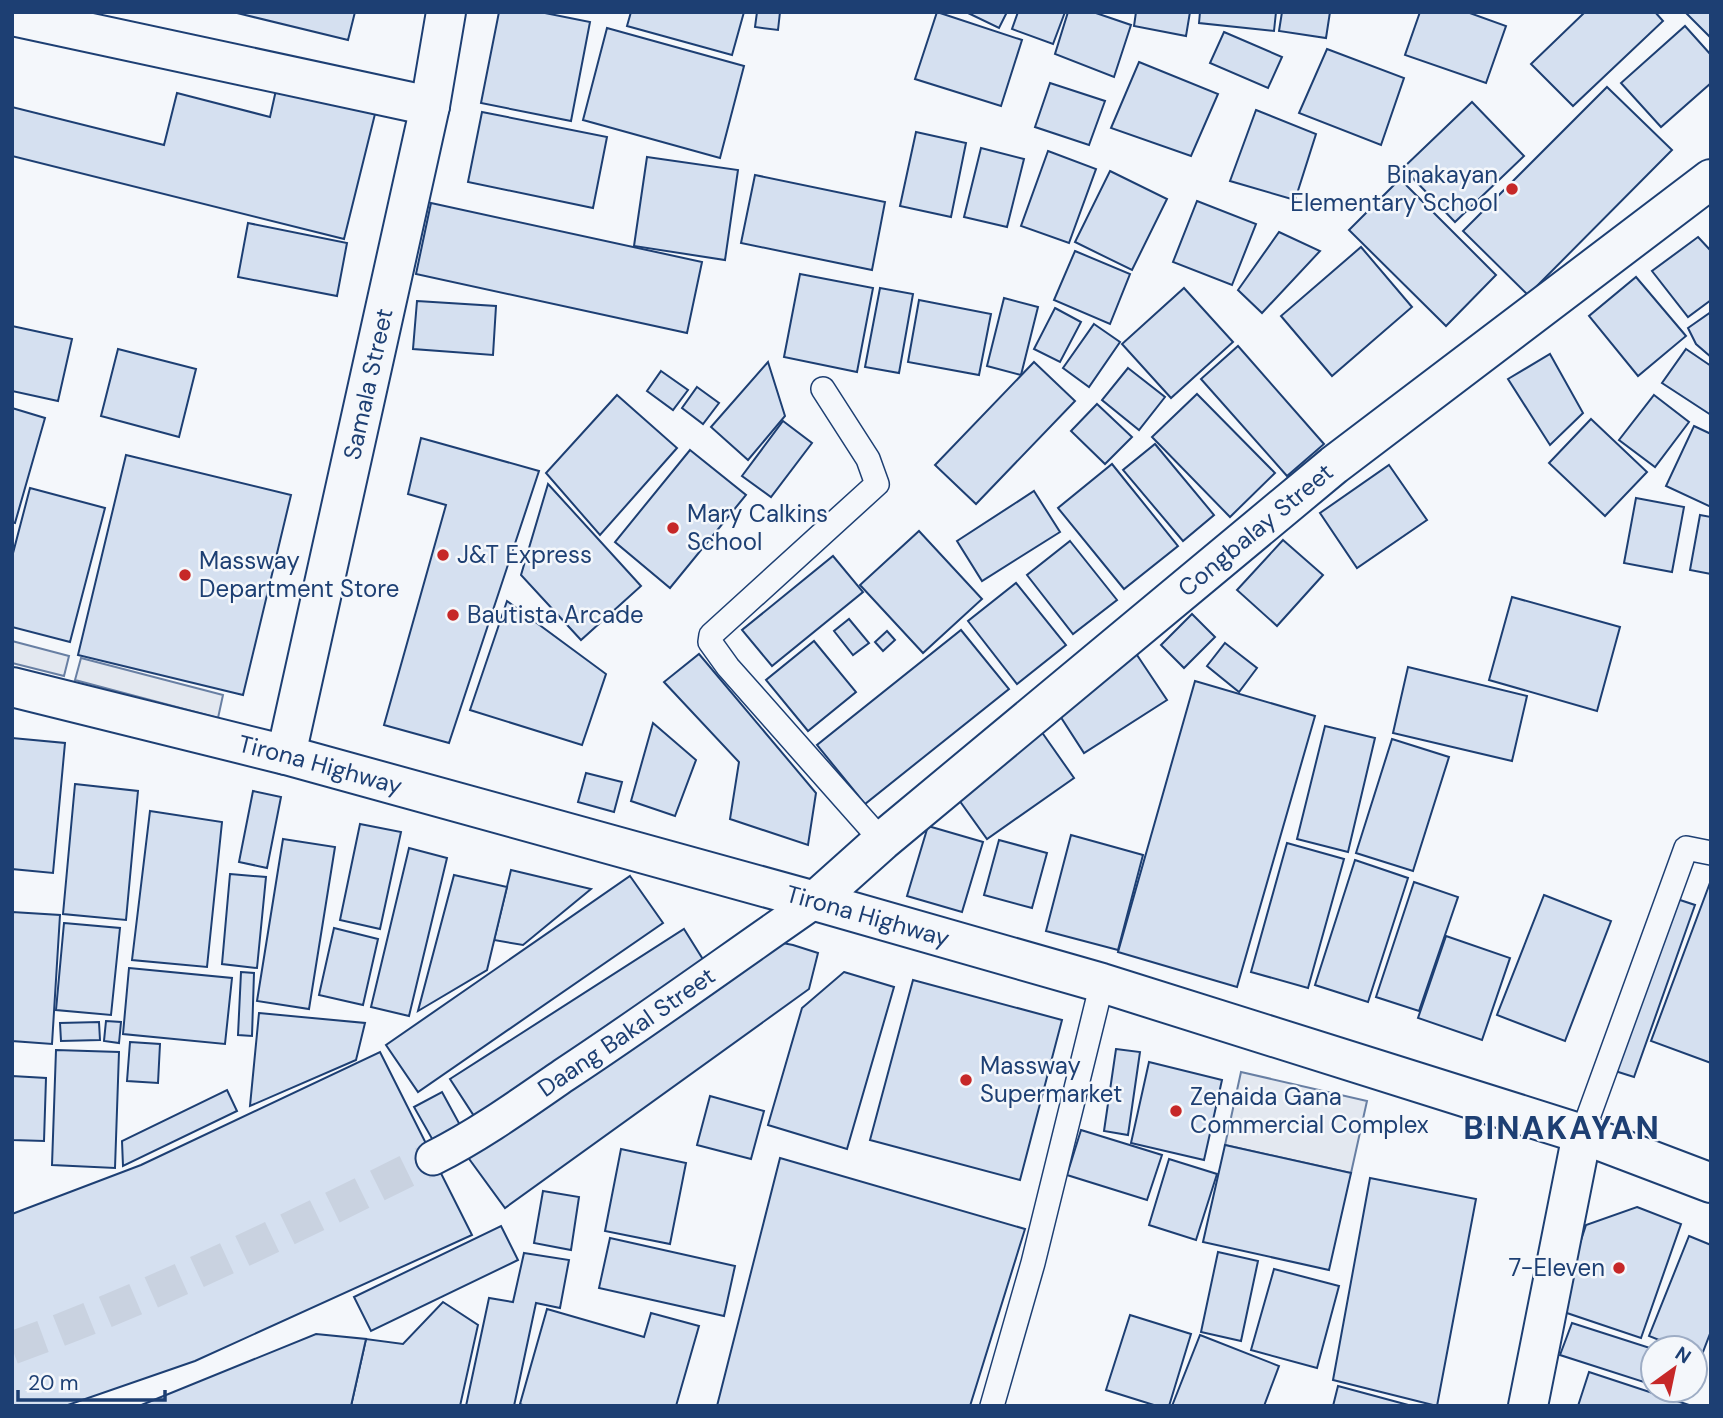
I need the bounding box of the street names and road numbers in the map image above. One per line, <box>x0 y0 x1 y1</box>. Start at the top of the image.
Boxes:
street label: Samala Street <box>336 305 400 463</box>
street label: Congbalay Street <box>1171 456 1339 603</box>
street label: Tirona Highway <box>235 728 406 801</box>
street label: Tirona Highway <box>783 878 953 954</box>
street label: Daang Bakal Street <box>532 960 721 1103</box>

